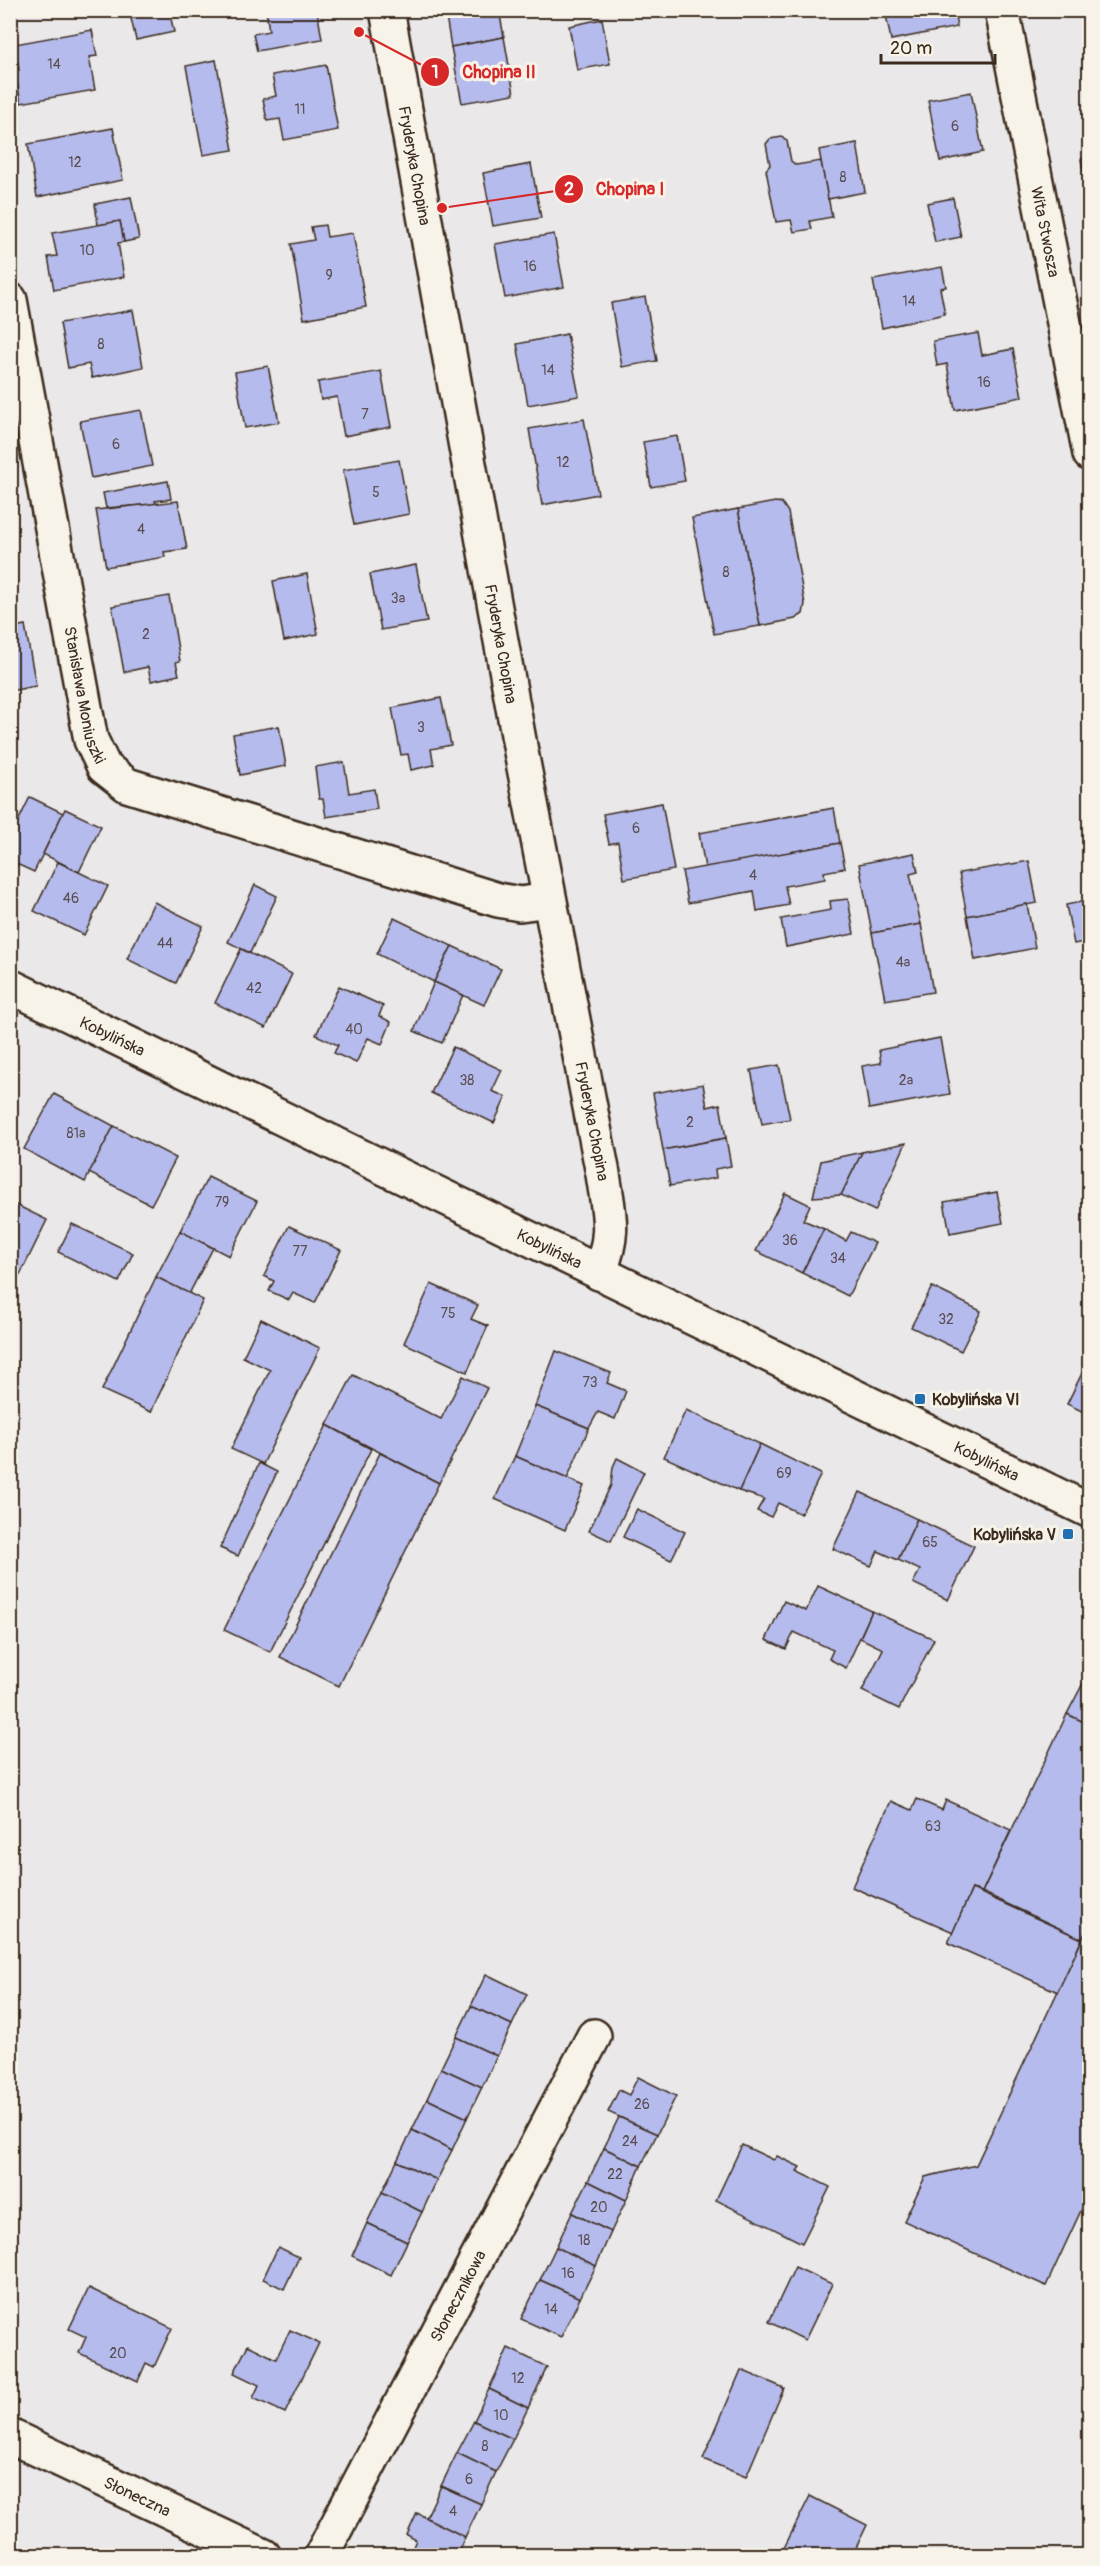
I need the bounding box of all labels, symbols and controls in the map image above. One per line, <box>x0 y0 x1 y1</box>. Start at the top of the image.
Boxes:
scale bar <box>881 27 995 65</box>
text: 20 m <box>890 37 932 60</box>
callout: Chopina II <box>420 54 548 90</box>
house number: 14 <box>47 56 61 73</box>
text: 1 <box>431 61 439 84</box>
text: Chopina II <box>462 61 536 84</box>
house number: 11 <box>295 101 305 118</box>
street label: Fryderyka Chopina <box>393 104 435 227</box>
house number: 6 <box>951 118 959 135</box>
house number: 12 <box>68 154 82 171</box>
house number: 8 <box>839 169 847 186</box>
callout: Chopina I <box>554 171 677 207</box>
text: 2 <box>564 178 574 201</box>
text: Chopina I <box>596 178 664 201</box>
street label: Wita Stwosza <box>1026 185 1064 279</box>
house number: 10 <box>79 242 95 259</box>
house number: 16 <box>523 258 537 275</box>
house number: 9 <box>325 267 333 284</box>
house number: 14 <box>902 293 916 310</box>
house number: 8 <box>97 336 105 353</box>
house number: 14 <box>541 362 555 379</box>
house number: 16 <box>977 374 991 391</box>
house number: 7 <box>361 406 369 423</box>
house number: 6 <box>112 436 120 453</box>
house number: 12 <box>556 454 570 471</box>
house number: 5 <box>372 484 380 501</box>
house number: 4 <box>137 521 145 538</box>
house number: 8 <box>722 564 730 581</box>
street label: Fryderyka Chopina <box>480 582 521 705</box>
house number: 3a <box>391 590 405 607</box>
street label: Stanisława Moniuszki <box>59 625 110 767</box>
house number: 2 <box>142 626 150 643</box>
house number: 3 <box>417 719 425 736</box>
house number: 6 <box>632 820 640 837</box>
house number: 4 <box>749 867 757 884</box>
house number: 46 <box>63 890 79 907</box>
house number: 44 <box>157 935 173 952</box>
house number: 4a <box>896 954 910 971</box>
house number: 42 <box>246 980 262 997</box>
street label: Kobylińska <box>76 1012 148 1061</box>
house number: 40 <box>345 1021 363 1038</box>
street label: Fryderyka Chopina <box>570 1060 613 1182</box>
house number: 38 <box>460 1072 474 1089</box>
house number: 2a <box>899 1072 913 1089</box>
house number: 2 <box>686 1114 694 1131</box>
house number: 81a <box>66 1125 86 1142</box>
house number: 79 <box>215 1194 229 1211</box>
street label: Kobylińska <box>513 1225 585 1274</box>
house number: 36 <box>782 1232 798 1249</box>
house number: 77 <box>293 1243 308 1260</box>
house number: 34 <box>830 1250 846 1267</box>
house number: 75 <box>441 1305 456 1322</box>
house number: 32 <box>938 1311 954 1328</box>
house number: 73 <box>582 1374 598 1391</box>
place label: Kobylińska VI <box>932 1390 1020 1410</box>
marker: Kobylińska VI <box>913 1392 927 1406</box>
street label: Kobylińska <box>950 1437 1022 1486</box>
house number: 69 <box>776 1465 792 1482</box>
place label: Kobylińska V <box>973 1525 1056 1545</box>
marker: Kobylińska V <box>1061 1527 1075 1541</box>
house number: 65 <box>922 1534 938 1551</box>
house number: 63 <box>925 1818 941 1835</box>
house number: 26 <box>634 2096 650 2113</box>
house number: 24 <box>622 2133 638 2150</box>
house number: 22 <box>607 2166 623 2183</box>
house number: 20 <box>590 2199 608 2216</box>
house number: 18 <box>578 2232 590 2249</box>
street label: Słonecznikowa <box>426 2247 491 2345</box>
house number: 16 <box>561 2265 575 2282</box>
house number: 14 <box>544 2301 558 2318</box>
house number: 20 <box>109 2345 127 2362</box>
house number: 12 <box>511 2370 525 2387</box>
house number: 10 <box>493 2407 509 2424</box>
house number: 8 <box>481 2438 489 2455</box>
house number: 6 <box>465 2471 473 2488</box>
street label: Słoneczna <box>100 2473 174 2521</box>
house number: 4 <box>449 2503 457 2520</box>

